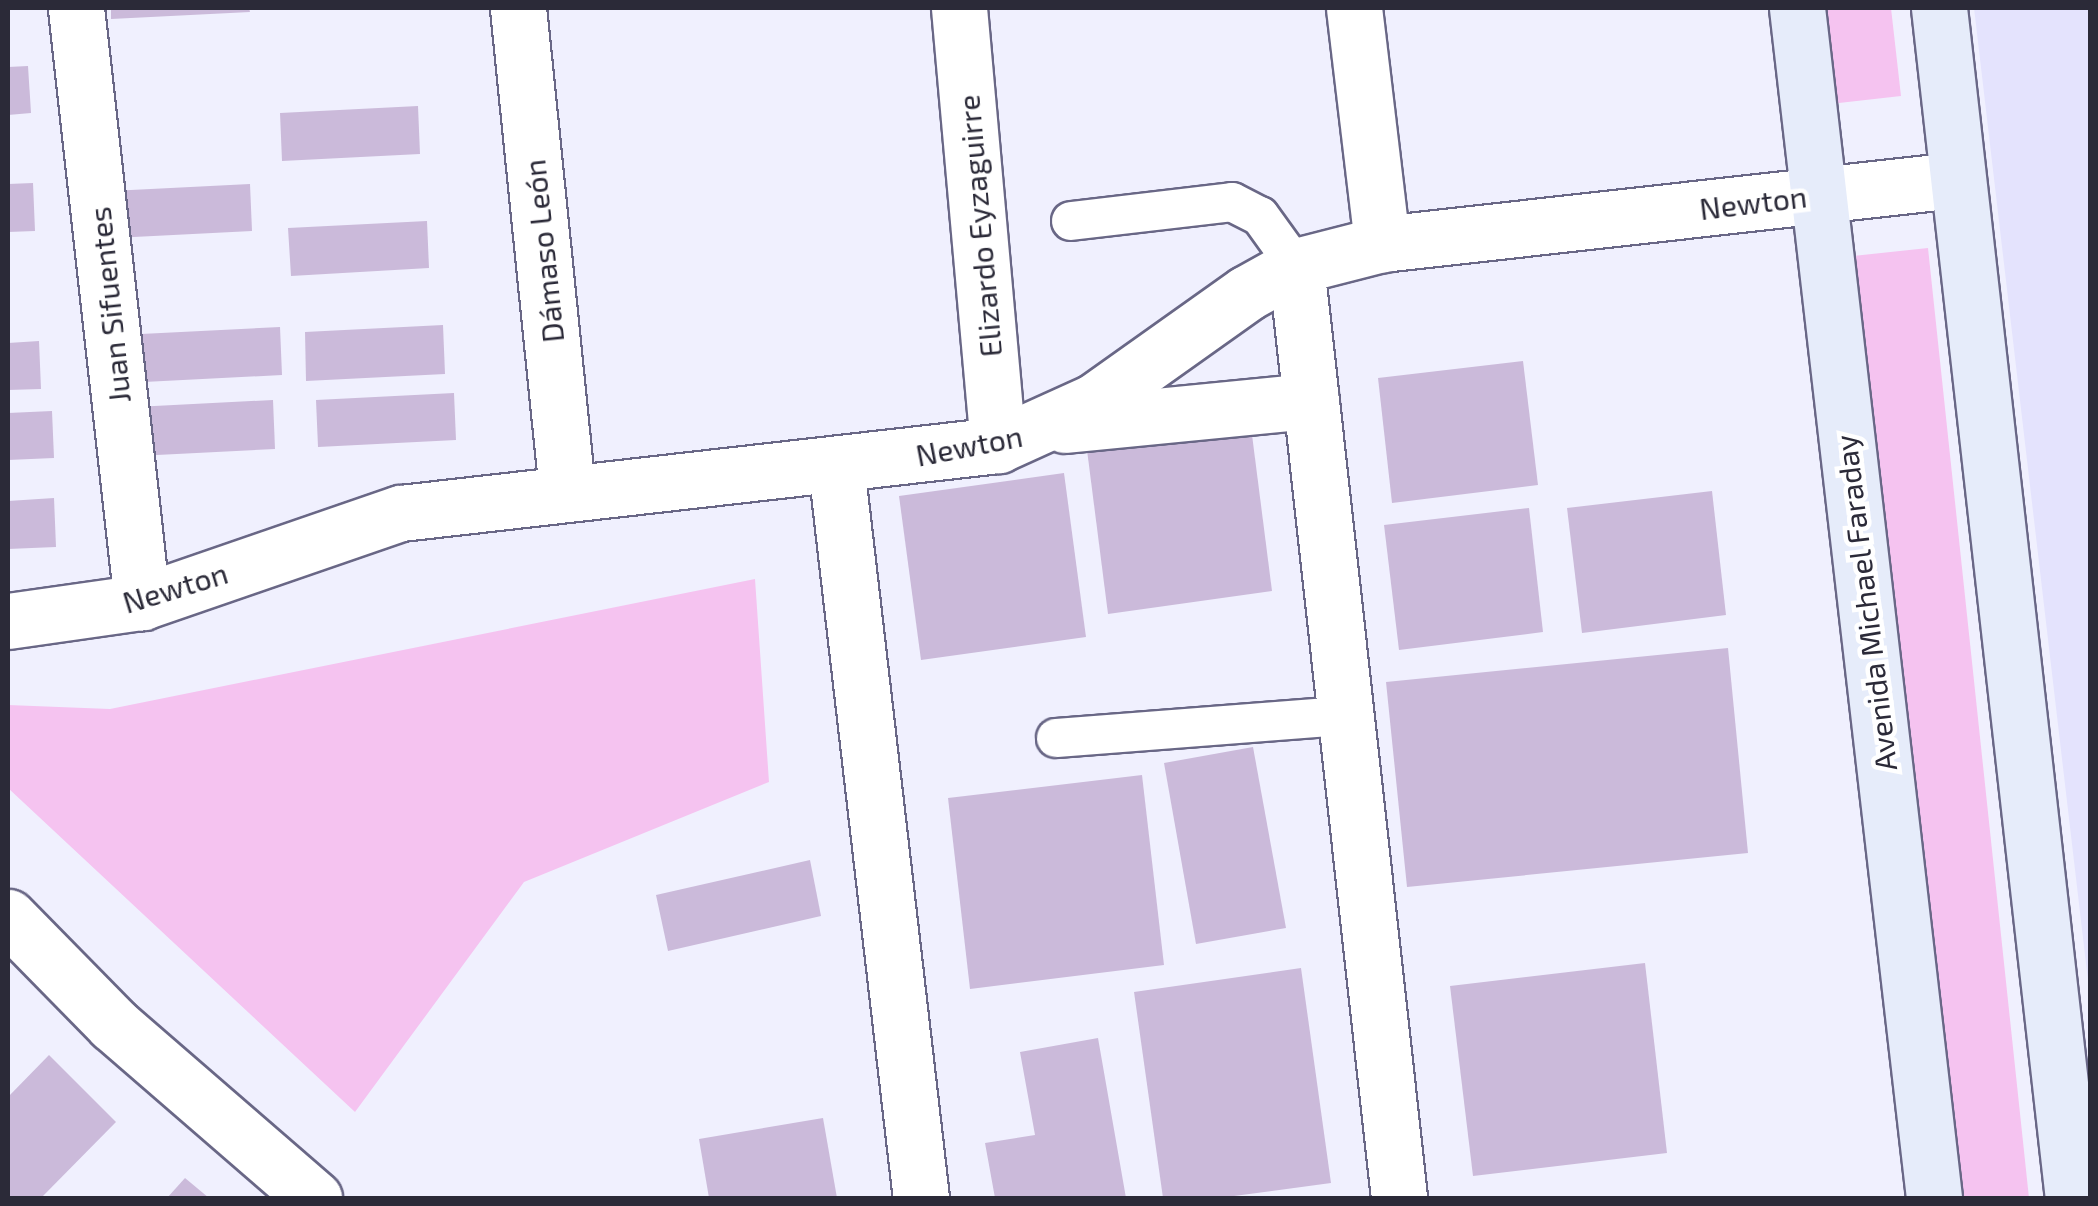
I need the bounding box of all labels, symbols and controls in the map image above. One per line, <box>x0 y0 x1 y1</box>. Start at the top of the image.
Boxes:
street label: Elizardo Eyzaguirre <box>950 93 1008 359</box>
street label: Dámaso León <box>515 158 571 344</box>
street label: Newton <box>1697 178 1809 226</box>
street label: Juan Sifuentes <box>81 205 137 405</box>
street label: Newton <box>913 417 1025 473</box>
street label: Avenida Michael Faraday <box>1826 433 1904 773</box>
street label: Newton <box>118 554 232 620</box>

